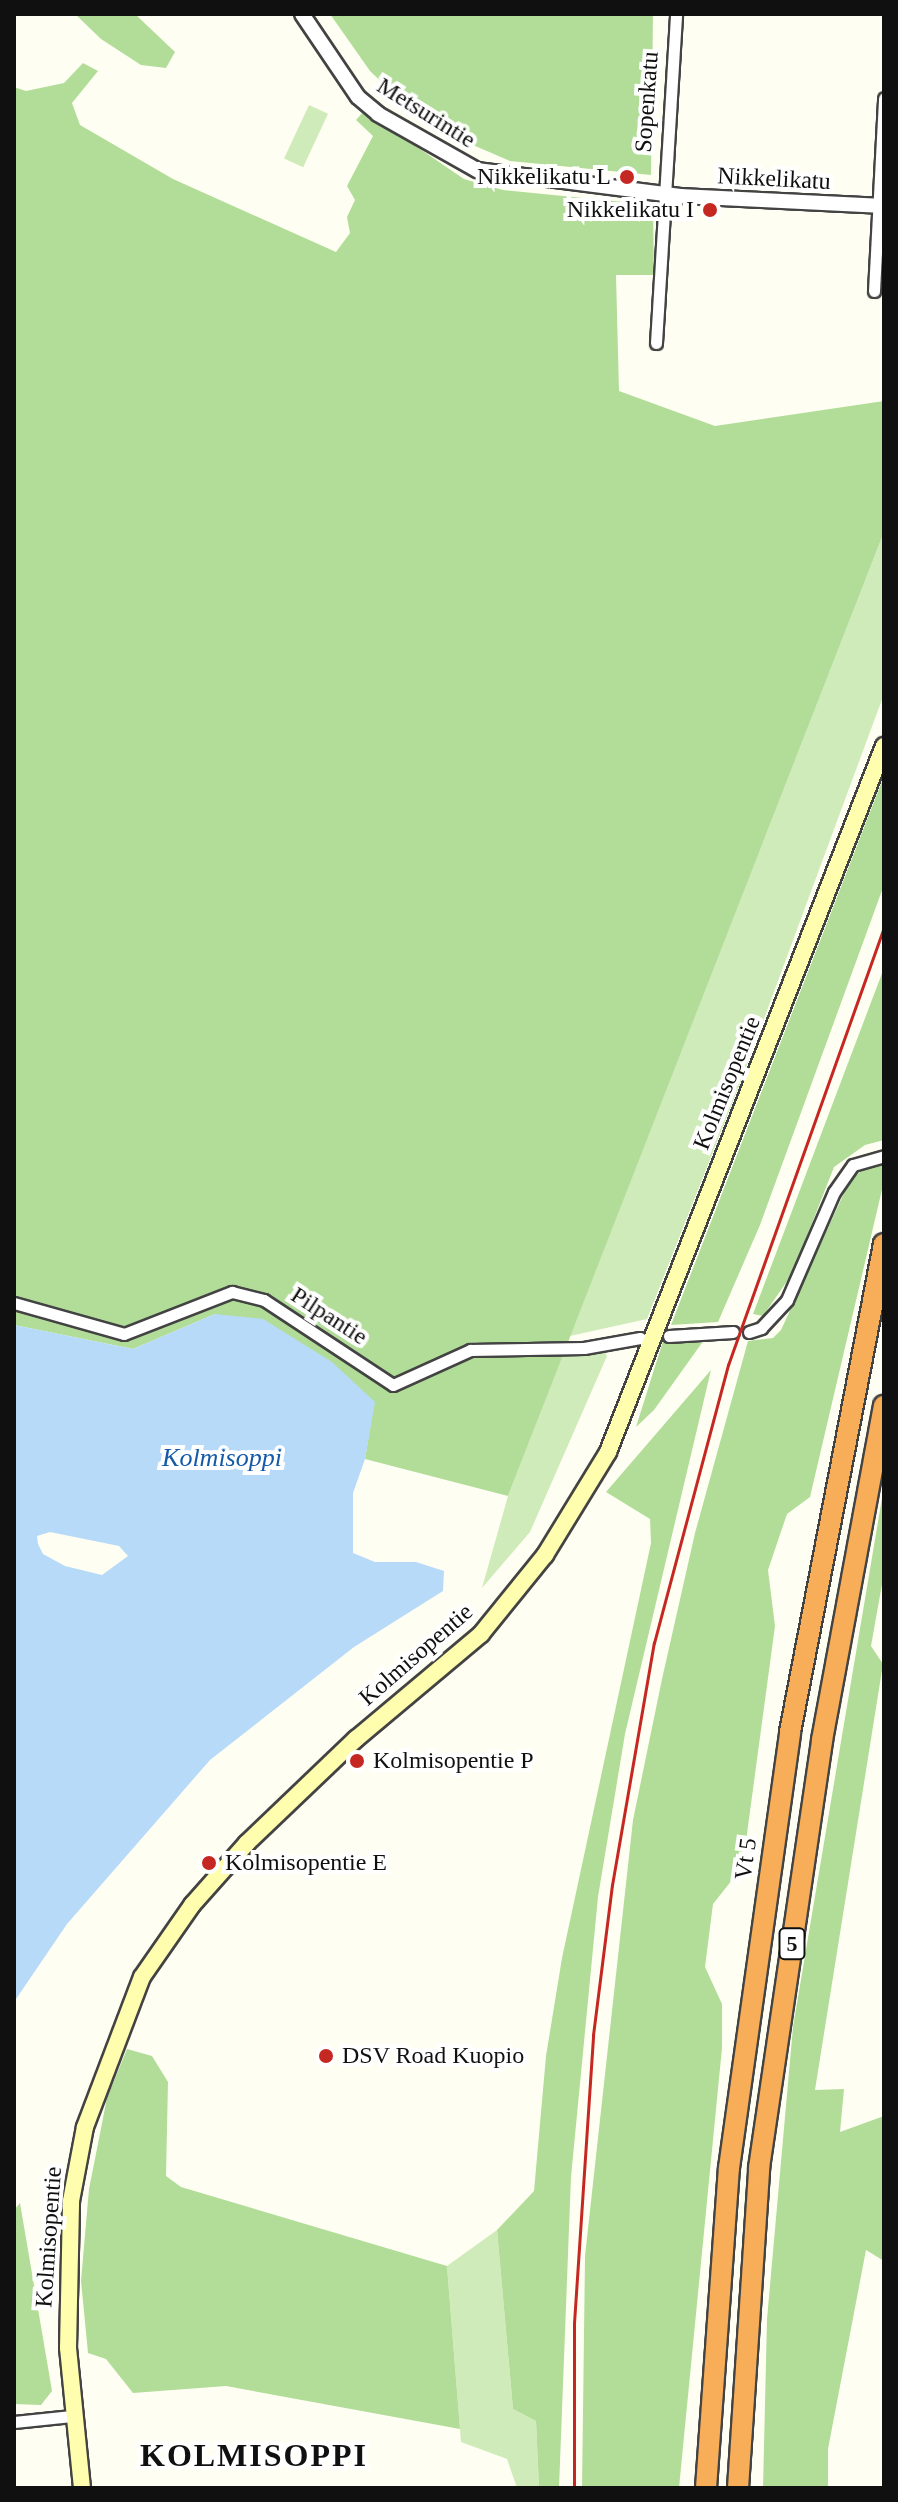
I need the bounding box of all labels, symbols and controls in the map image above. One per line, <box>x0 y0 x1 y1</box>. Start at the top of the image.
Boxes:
street label: Sopenkatu <box>629 50 665 154</box>
street label: Metsurintie <box>371 71 481 155</box>
street label: Nikkelikatu <box>717 162 831 196</box>
place label: Nikkelikatu L <box>477 163 611 191</box>
marker: Nikkelikatu L <box>618 168 636 186</box>
place label: Nikkelikatu I <box>567 196 694 224</box>
marker: Nikkelikatu I <box>701 201 719 219</box>
street label: Kolmisopentie <box>687 1012 767 1154</box>
street label: Pilpantie <box>285 1281 373 1351</box>
water label: Kolmisoppi <box>162 1442 282 1474</box>
street label: Kolmisopentie <box>353 1598 479 1712</box>
place label: Kolmisopentie P <box>373 1747 534 1775</box>
marker: Kolmisopentie P <box>348 1752 366 1770</box>
street label: Vt 5 <box>729 1836 763 1882</box>
place label: Kolmisopentie E <box>225 1849 387 1877</box>
marker: Kolmisopentie E <box>200 1854 218 1872</box>
road number: 5 <box>778 1926 806 1962</box>
place label: DSV Road Kuopio <box>342 2042 525 2070</box>
marker: DSV Road Kuopio <box>317 2047 335 2065</box>
street label: Kolmisopentie <box>30 2166 68 2308</box>
district label: KOLMISOPPI <box>140 2436 368 2474</box>

